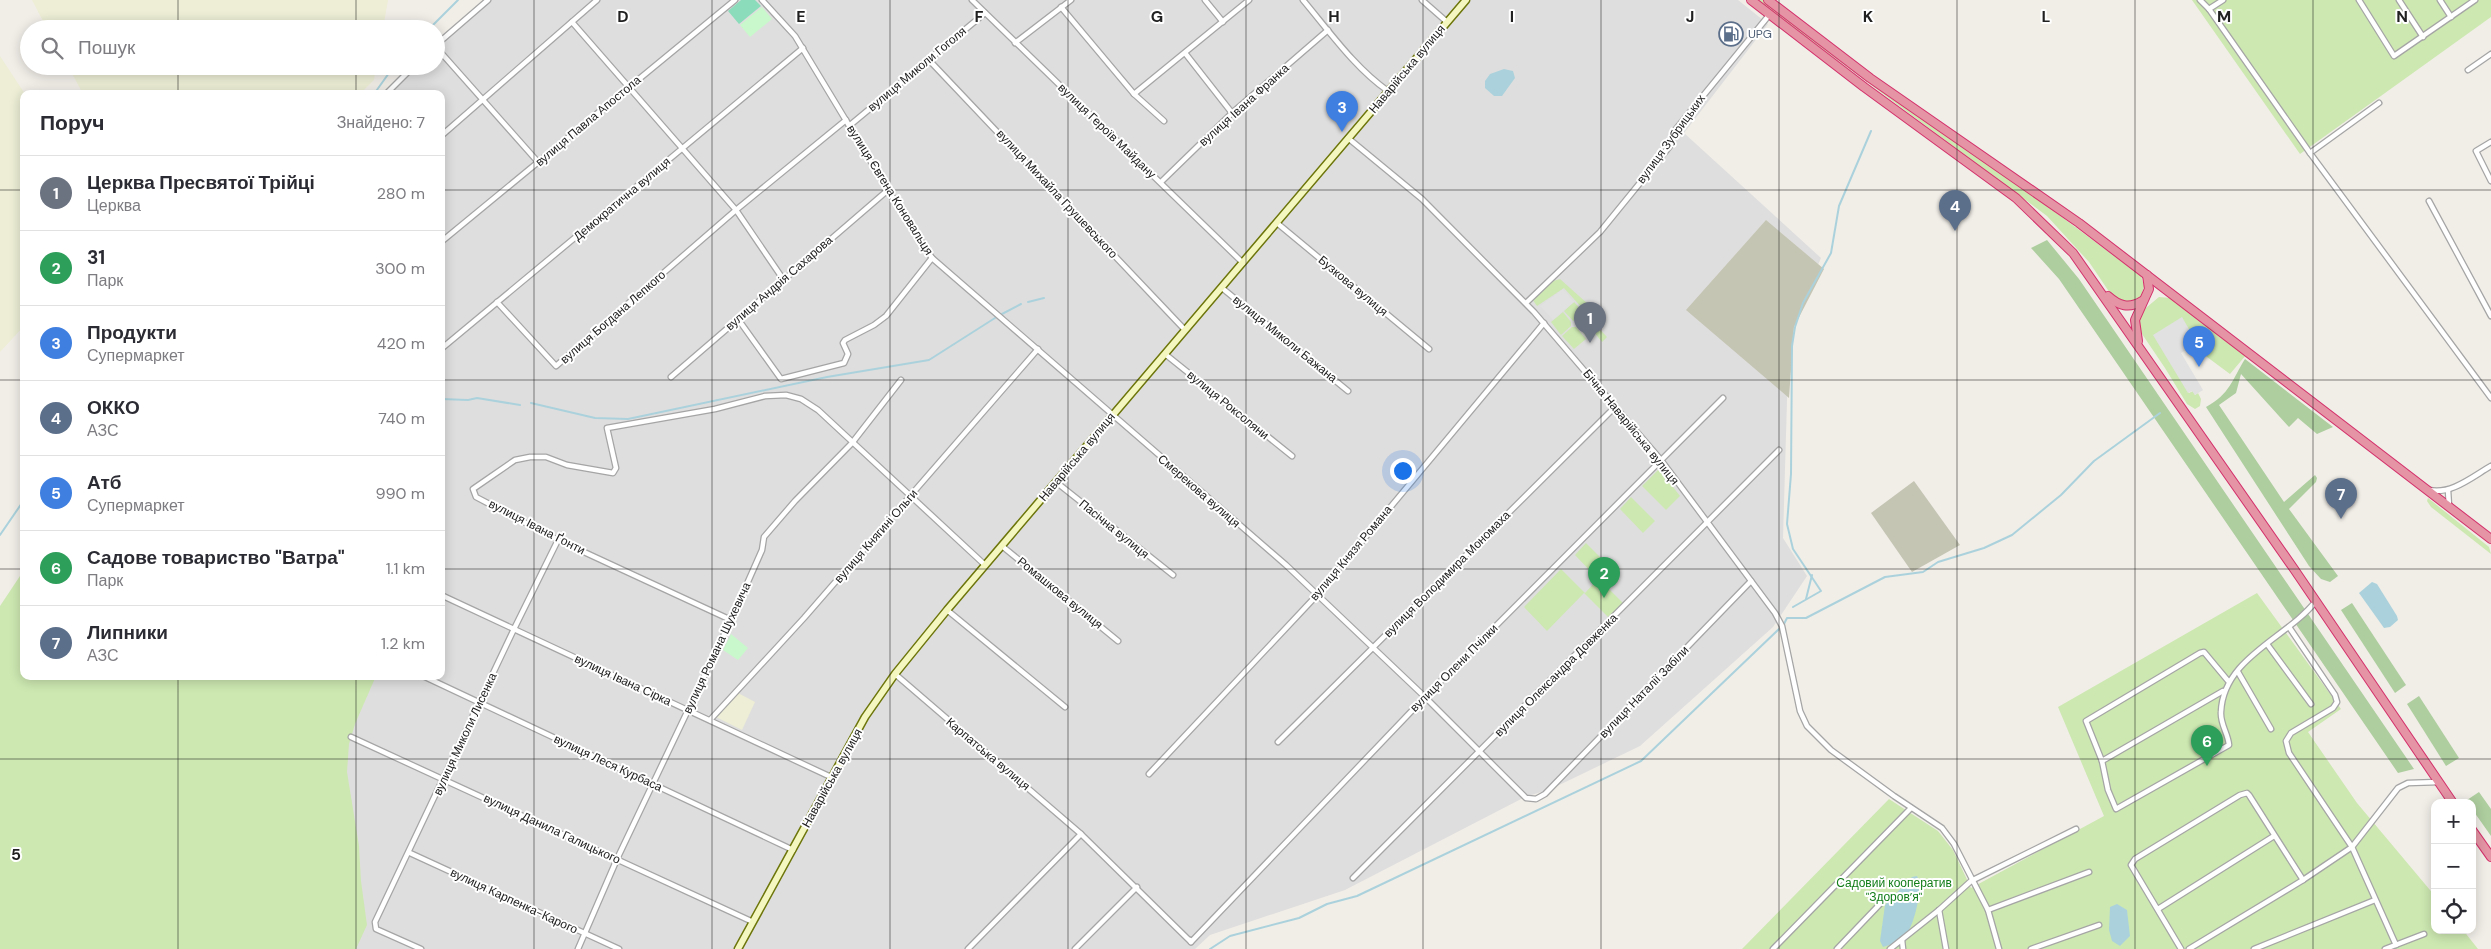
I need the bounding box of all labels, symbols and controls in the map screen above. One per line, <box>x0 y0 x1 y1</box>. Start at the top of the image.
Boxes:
text: D <box>617 6 629 27</box>
text: E <box>796 6 806 27</box>
text: F <box>975 6 984 27</box>
text: G <box>1151 6 1163 27</box>
text: H <box>1328 6 1340 27</box>
text: I <box>1510 6 1514 27</box>
text: J <box>1686 6 1694 27</box>
text: K <box>1863 6 1874 27</box>
text: L <box>2042 6 2051 27</box>
text: M <box>2217 6 2231 27</box>
text: N <box>2396 6 2408 27</box>
search box <box>20 20 445 75</box>
street label: Наварійська вулиця <box>1365 21 1449 117</box>
fuel station icon: UPG <box>1718 21 1744 47</box>
street label: вулиця Миколи Гоголя <box>864 23 970 115</box>
place label: UPG <box>1748 26 1772 42</box>
icon: search <box>38 34 66 62</box>
text: Пошук <box>78 35 135 60</box>
street label: вулиця Івана Франка <box>1195 60 1293 150</box>
street label: вулиця Павла Апостола <box>532 72 644 170</box>
street label: вулиця Героїв Майдану <box>1054 80 1160 182</box>
pin: 3 <box>1326 91 1358 132</box>
street label: вулиця Зубрицьких <box>1633 91 1709 187</box>
text: Поруч <box>40 109 104 137</box>
text: Знайдено: 7 <box>337 112 425 133</box>
street label: вулиця Євгена Коновальця <box>843 122 937 258</box>
street label: вулиця Михайла Грушевського <box>993 126 1121 262</box>
street label: Демократична вулиця <box>570 154 674 244</box>
text: Церква Пресвятої Трійці <box>87 170 315 195</box>
text: 1 <box>53 183 59 204</box>
text: 280 m <box>377 183 425 204</box>
pin: 4 <box>1939 190 1971 231</box>
text: Церква <box>87 195 141 216</box>
street label: вулиця Андрія Сахарова <box>722 232 836 334</box>
text: 31 <box>87 245 105 270</box>
street label: Бузкова вулиця <box>1315 252 1391 320</box>
text: 2 <box>51 258 61 279</box>
text: 300 m <box>375 258 425 279</box>
street label: вулиця Богдана Лепкого <box>557 267 669 367</box>
text: Парк <box>87 270 123 291</box>
street label: вулиця Миколи Бажана <box>1229 292 1341 386</box>
pin: 1 <box>1574 302 1606 343</box>
text: Продукти <box>87 320 177 345</box>
pin: 5 <box>2183 326 2215 367</box>
text: 3 <box>51 333 61 354</box>
text: 420 m <box>377 333 425 354</box>
text: Супермаркет <box>87 345 185 366</box>
street label: Бічна Наварійська вулиця <box>1579 366 1683 488</box>
street label: вулиця Роксоляни <box>1184 367 1272 443</box>
text: ОККО <box>87 395 140 420</box>
text: 4 <box>51 408 61 429</box>
text: 740 m <box>378 408 425 429</box>
street label: Наварійська вулиця <box>1035 409 1119 505</box>
text: АЗС <box>87 420 119 441</box>
street label: Смерекова вулиця <box>1154 451 1244 531</box>
your location <box>1390 458 1416 484</box>
text: Атб <box>87 470 122 495</box>
pin: 7 <box>2325 478 2357 519</box>
text: 5 <box>51 483 61 504</box>
text: 990 m <box>375 483 425 504</box>
street label: вулиця Княгині Ольги <box>831 486 921 586</box>
text: Супермаркет <box>87 495 185 516</box>
street label: вулиця Івана Ґонти <box>486 496 588 558</box>
street label: Пасічна вулиця <box>1076 496 1152 562</box>
street label: вулиця Князя Романа <box>1306 502 1396 604</box>
street label: вулиця Володимира Мономаха <box>1380 507 1514 641</box>
text: Садове товариство "Ватра" <box>87 545 345 570</box>
street label: Ромашкова вулиця <box>1014 553 1106 633</box>
pin: 2 <box>1588 557 1620 598</box>
text: 6 <box>51 558 61 579</box>
text: 1.1 km <box>386 558 425 579</box>
text: Парк <box>87 570 123 591</box>
street label: вулиця Романа Шухевича <box>679 579 755 716</box>
street label: вулиця Олександра Довженка <box>1491 610 1621 740</box>
text: Липники <box>87 620 168 645</box>
street label: вулиця Олени Пчілки <box>1407 621 1501 715</box>
text: 7 <box>52 633 60 654</box>
text: 1.2 km <box>381 633 425 654</box>
street label: вулиця Наталії Забіли <box>1596 642 1692 742</box>
text: АЗС <box>87 645 119 666</box>
street label: вулиця Івана Сірка <box>572 651 674 710</box>
street label: вулиця Миколи Лисенка <box>430 670 501 798</box>
street label: Карпатська вулиця <box>943 714 1033 794</box>
pin: 6 <box>2191 725 2223 766</box>
street label: Наварійська вулиця <box>798 726 866 830</box>
street label: вулиця Леся Курбаса <box>551 731 665 795</box>
street label: вулиця Данила Галицького <box>481 790 623 868</box>
map controls <box>2431 799 2476 934</box>
button: + <box>2431 799 2476 844</box>
text: 5 <box>11 844 21 865</box>
button: − <box>2431 844 2476 889</box>
street label: вулиця Карпенка-Карого <box>448 864 581 938</box>
park label: Садовий кооператив "Здоров’я" <box>1836 875 1952 905</box>
button: locate <box>2431 889 2476 934</box>

